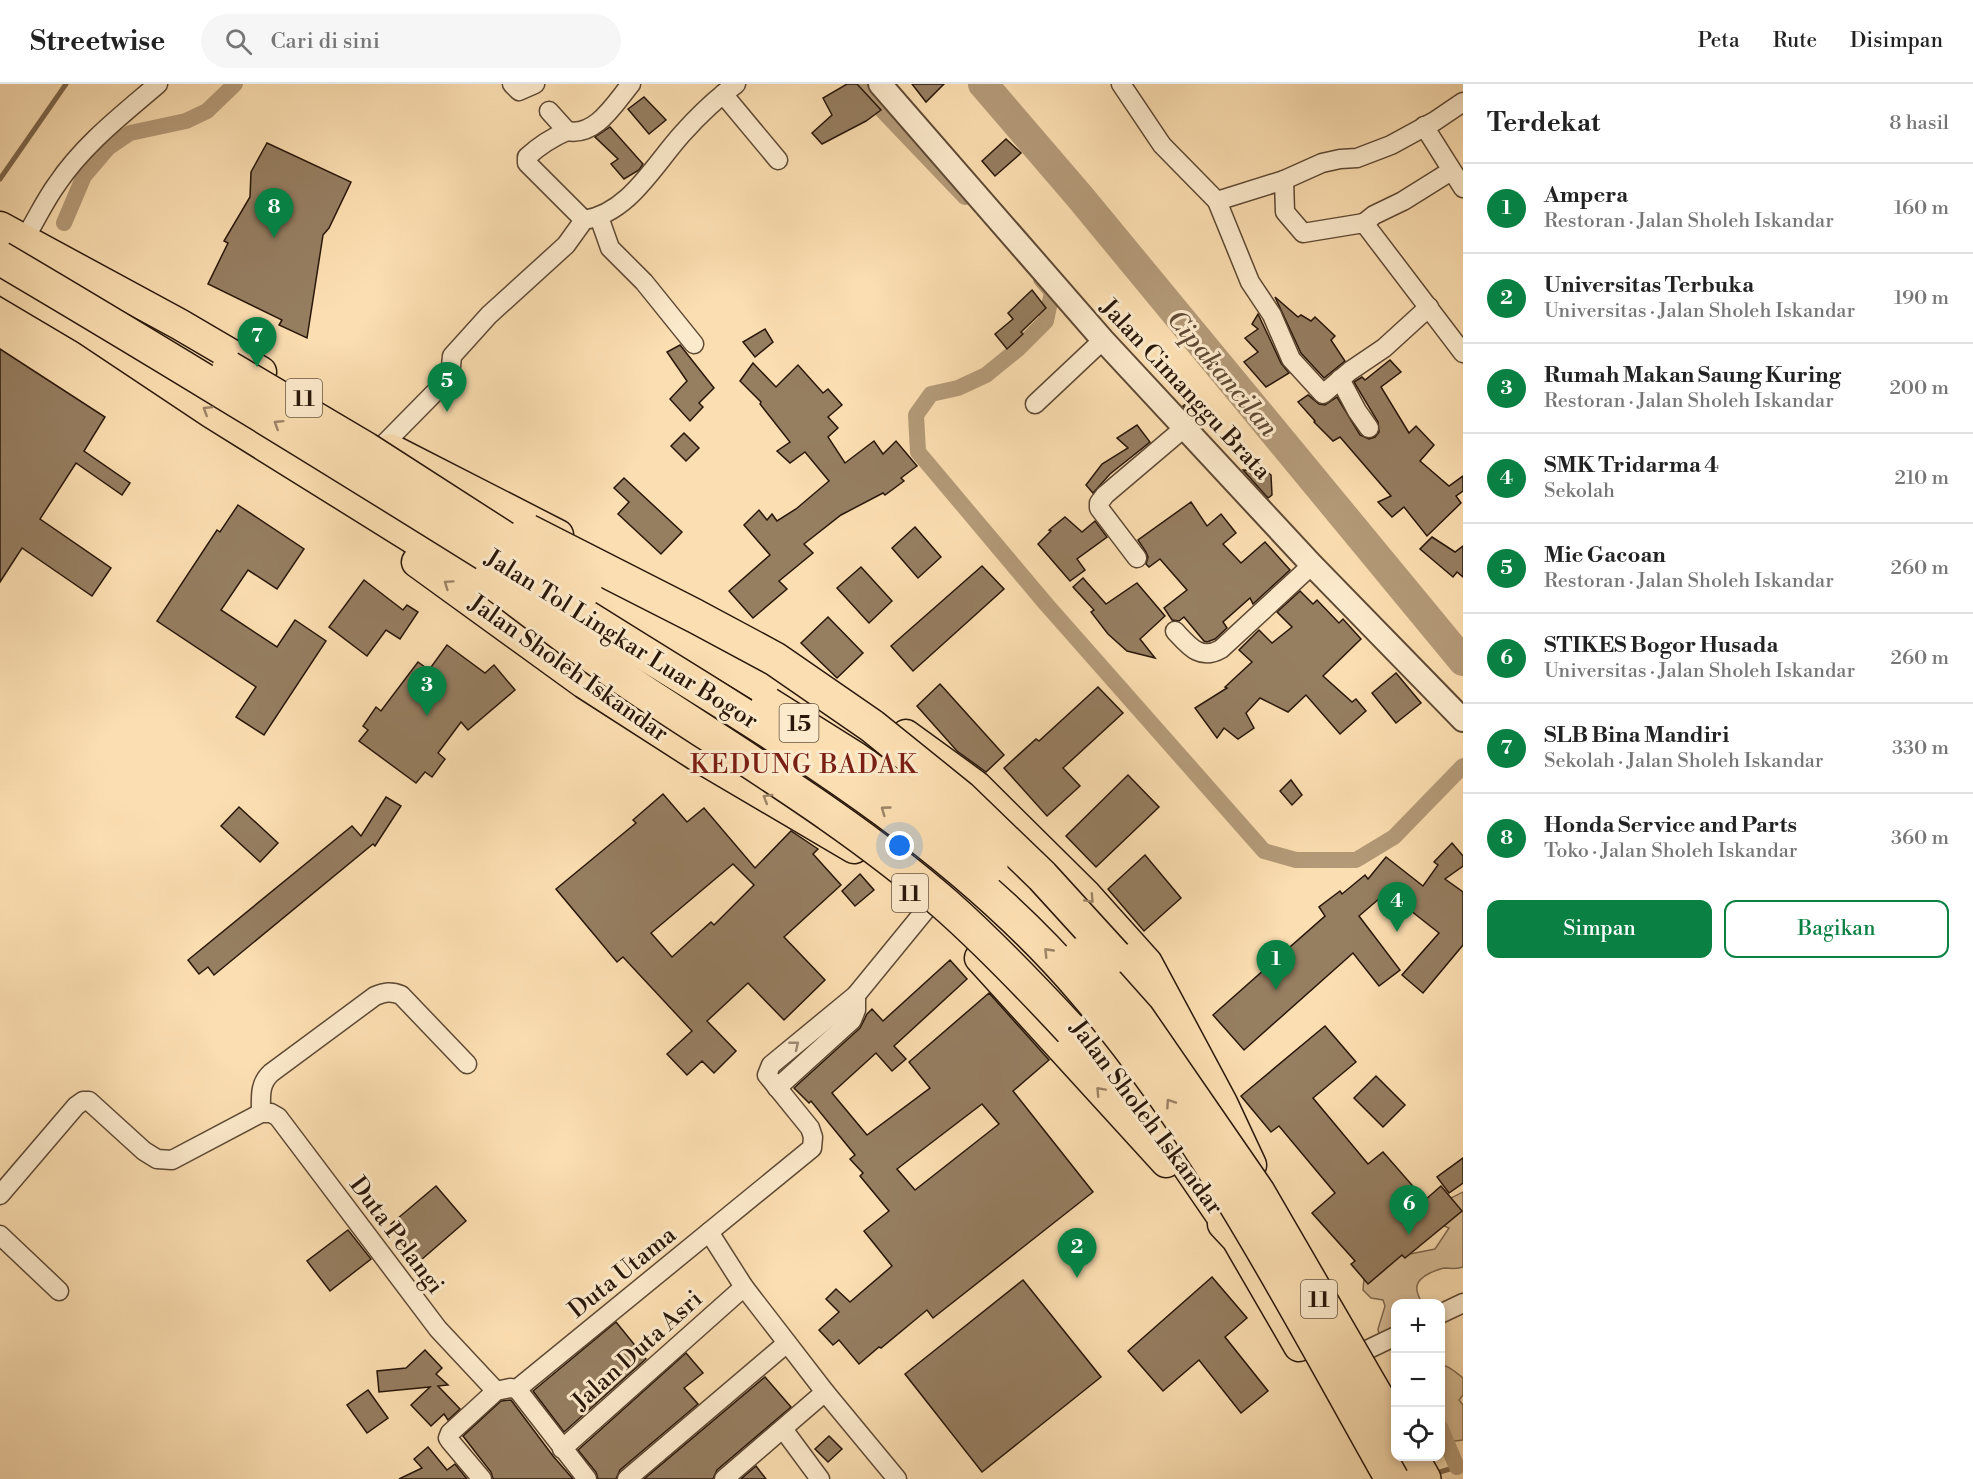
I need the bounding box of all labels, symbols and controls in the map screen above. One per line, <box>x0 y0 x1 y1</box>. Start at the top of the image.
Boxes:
search box <box>201 14 621 68</box>
text: Streetwise <box>30 24 165 59</box>
icon: search <box>222 25 255 58</box>
text: Cari di sini <box>270 28 380 55</box>
text: Peta <box>1698 28 1740 54</box>
text: Rute <box>1773 28 1817 54</box>
text: Disimpan <box>1850 28 1943 54</box>
text: Terdekat <box>1487 107 1600 139</box>
text: 8 hasil <box>1889 111 1949 136</box>
text: Ampera <box>1544 182 1628 209</box>
pin: 8 <box>254 188 294 238</box>
text: 1 <box>1502 196 1511 221</box>
text: 160 m <box>1894 196 1949 221</box>
text: Restoran · Jalan Sholeh Iskandar <box>1544 209 1834 234</box>
text: Universitas Terbuka <box>1544 272 1754 299</box>
text: 2 <box>1500 286 1513 311</box>
text: 190 m <box>1894 286 1949 311</box>
street label: Jalan Cimanggu Brata <box>1093 292 1277 487</box>
text: Universitas · Jalan Sholeh Iskandar <box>1544 299 1855 324</box>
water label: Cipakancilan <box>1160 304 1285 444</box>
pin: 7 <box>238 318 276 367</box>
pin: 5 <box>428 362 466 412</box>
text: Rumah Makan Saung Kuring <box>1544 362 1841 389</box>
text: 3 <box>1500 376 1513 401</box>
text: 200 m <box>1889 376 1949 401</box>
road number: 11 <box>286 379 322 417</box>
text: Restoran · Jalan Sholeh Iskandar <box>1544 389 1834 414</box>
one-way arrow <box>203 406 214 417</box>
one-way arrow <box>274 419 284 431</box>
text: SMK Tridarma 4 <box>1544 452 1719 479</box>
text: 4 <box>1500 466 1513 491</box>
text: 210 m <box>1894 466 1949 491</box>
text: Sekolah <box>1544 479 1615 504</box>
text: Mie Gacoan <box>1544 542 1666 569</box>
street label: Jalan Tol Lingkar Luar Bogor <box>479 543 763 736</box>
text: 5 <box>1500 556 1513 581</box>
text: 260 m <box>1891 556 1949 581</box>
text: Restoran · Jalan Sholeh Iskandar <box>1544 569 1834 594</box>
one-way arrow <box>444 580 455 591</box>
street label: Jalan Sholeh Iskandar <box>462 588 674 749</box>
text: STIKES Bogor Husada <box>1544 632 1778 659</box>
text: 6 <box>1500 646 1513 671</box>
text: 260 m <box>1891 646 1949 671</box>
text: Universitas · Jalan Sholeh Iskandar <box>1544 659 1855 684</box>
pin: 3 <box>408 666 446 716</box>
road number: 15 <box>780 704 818 742</box>
text: SLB Bina Mandiri <box>1544 722 1729 749</box>
text: 7 <box>1501 736 1512 761</box>
text: 330 m <box>1892 736 1949 761</box>
district label: KEDUNG BADAK <box>690 749 919 781</box>
text: Sekolah · Jalan Sholeh Iskandar <box>1544 749 1824 774</box>
one-way arrow <box>763 793 773 805</box>
one-way arrow <box>881 806 892 817</box>
text: Honda Service and Parts <box>1544 812 1797 839</box>
text: 8 <box>1500 826 1513 851</box>
text: 360 m <box>1891 826 1949 851</box>
your location <box>885 831 914 860</box>
text: Toko · Jalan Sholeh Iskandar <box>1544 839 1797 864</box>
road number: 11 <box>892 874 928 912</box>
pin: 4 <box>1378 882 1416 932</box>
one-way arrow <box>1083 893 1094 903</box>
button: Simpan <box>1487 900 1712 958</box>
button: Bagikan <box>1724 900 1949 958</box>
pin: 1 <box>1256 940 1296 990</box>
one-way arrow <box>1044 948 1055 959</box>
street label: Jalan Sholeh Iskandar <box>1062 1013 1229 1221</box>
one-way arrow <box>788 1041 799 1052</box>
one-way arrow <box>1096 1087 1107 1097</box>
one-way arrow <box>1166 1099 1177 1110</box>
street label: Duta Pelangi <box>342 1171 450 1300</box>
pin: 6 <box>1390 1186 1428 1235</box>
street label: Duta Utama <box>563 1220 683 1325</box>
pin: 2 <box>1058 1228 1096 1278</box>
road number: 11 <box>1301 1280 1337 1318</box>
street label: Jalan Duta Asri <box>566 1284 709 1418</box>
map controls <box>1391 1299 1445 1461</box>
button: + <box>1391 1299 1445 1353</box>
button: − <box>1391 1353 1445 1407</box>
button: locate <box>1391 1407 1445 1461</box>

